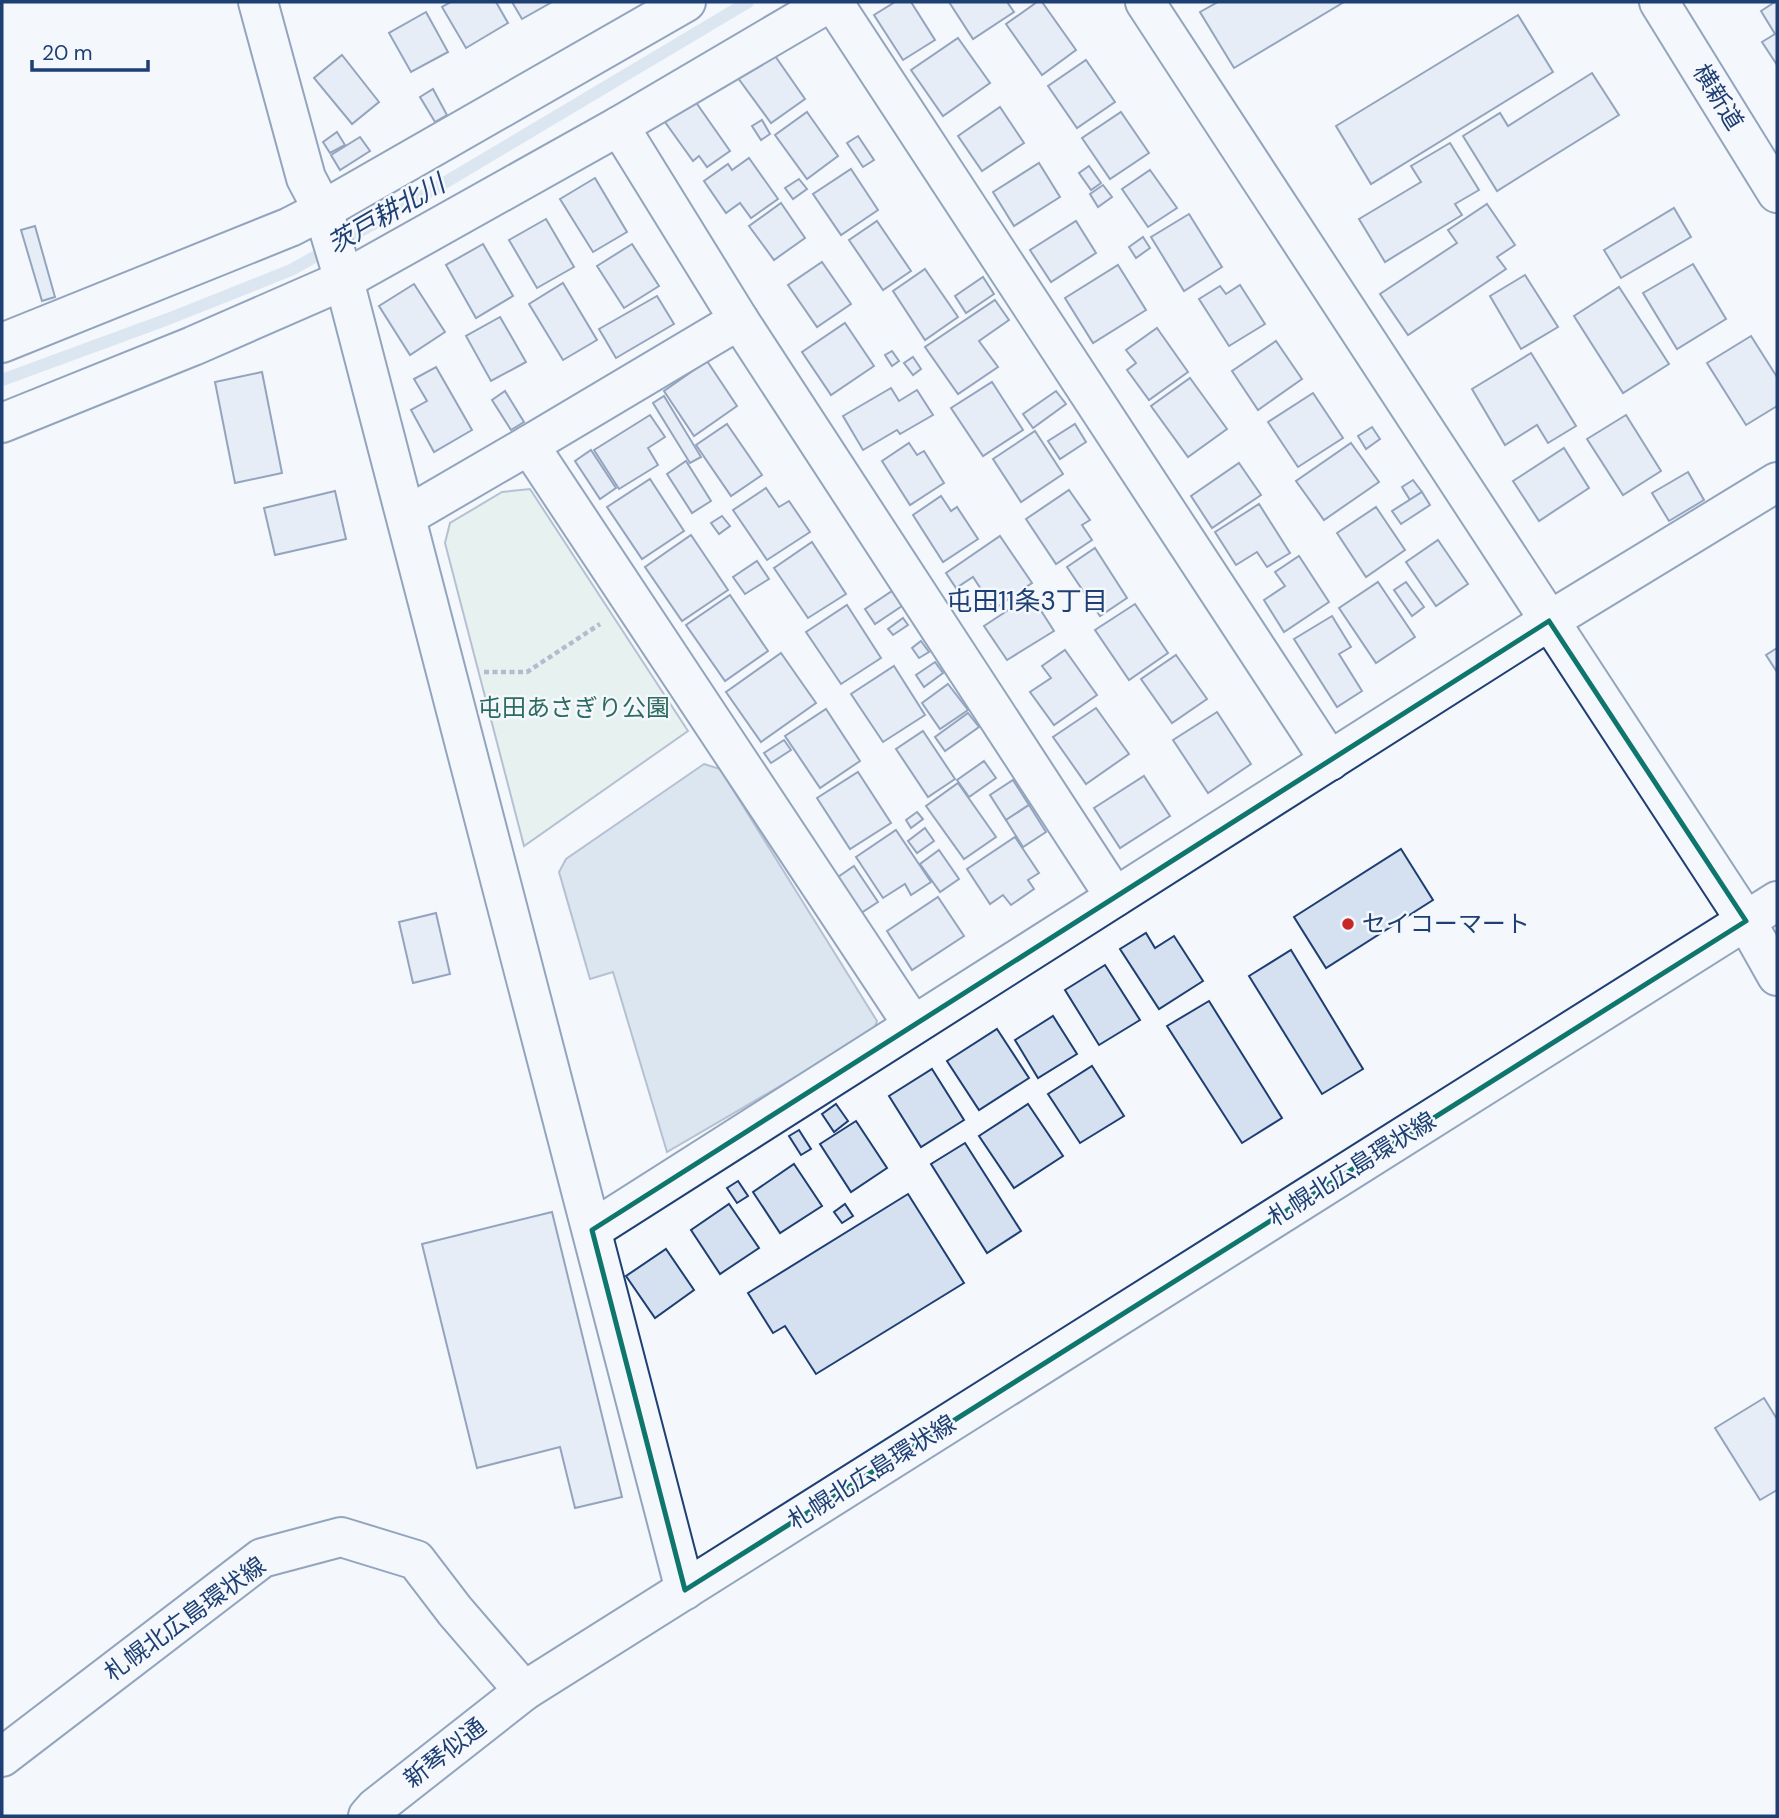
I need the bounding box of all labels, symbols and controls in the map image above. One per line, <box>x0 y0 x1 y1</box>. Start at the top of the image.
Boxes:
scale bar <box>32 28 147 72</box>
text: 20 m <box>42 39 93 67</box>
street label: 横新道 <box>1686 58 1751 135</box>
water label: 茨戸耕北川 <box>321 165 453 261</box>
district label: 屯田11条3丁目 <box>946 584 1108 618</box>
park label: 屯田あさぎり公園 <box>478 692 670 723</box>
place label: セイコーマート <box>1362 908 1530 939</box>
marker: セイコーマート <box>1340 916 1356 932</box>
street label: 札幌北広島環状線 <box>1262 1105 1441 1233</box>
street label: 札幌北広島環状線 <box>782 1408 961 1536</box>
street label: 札幌北広島環状線 <box>98 1550 271 1688</box>
street label: 新琴似通 <box>397 1711 492 1794</box>

